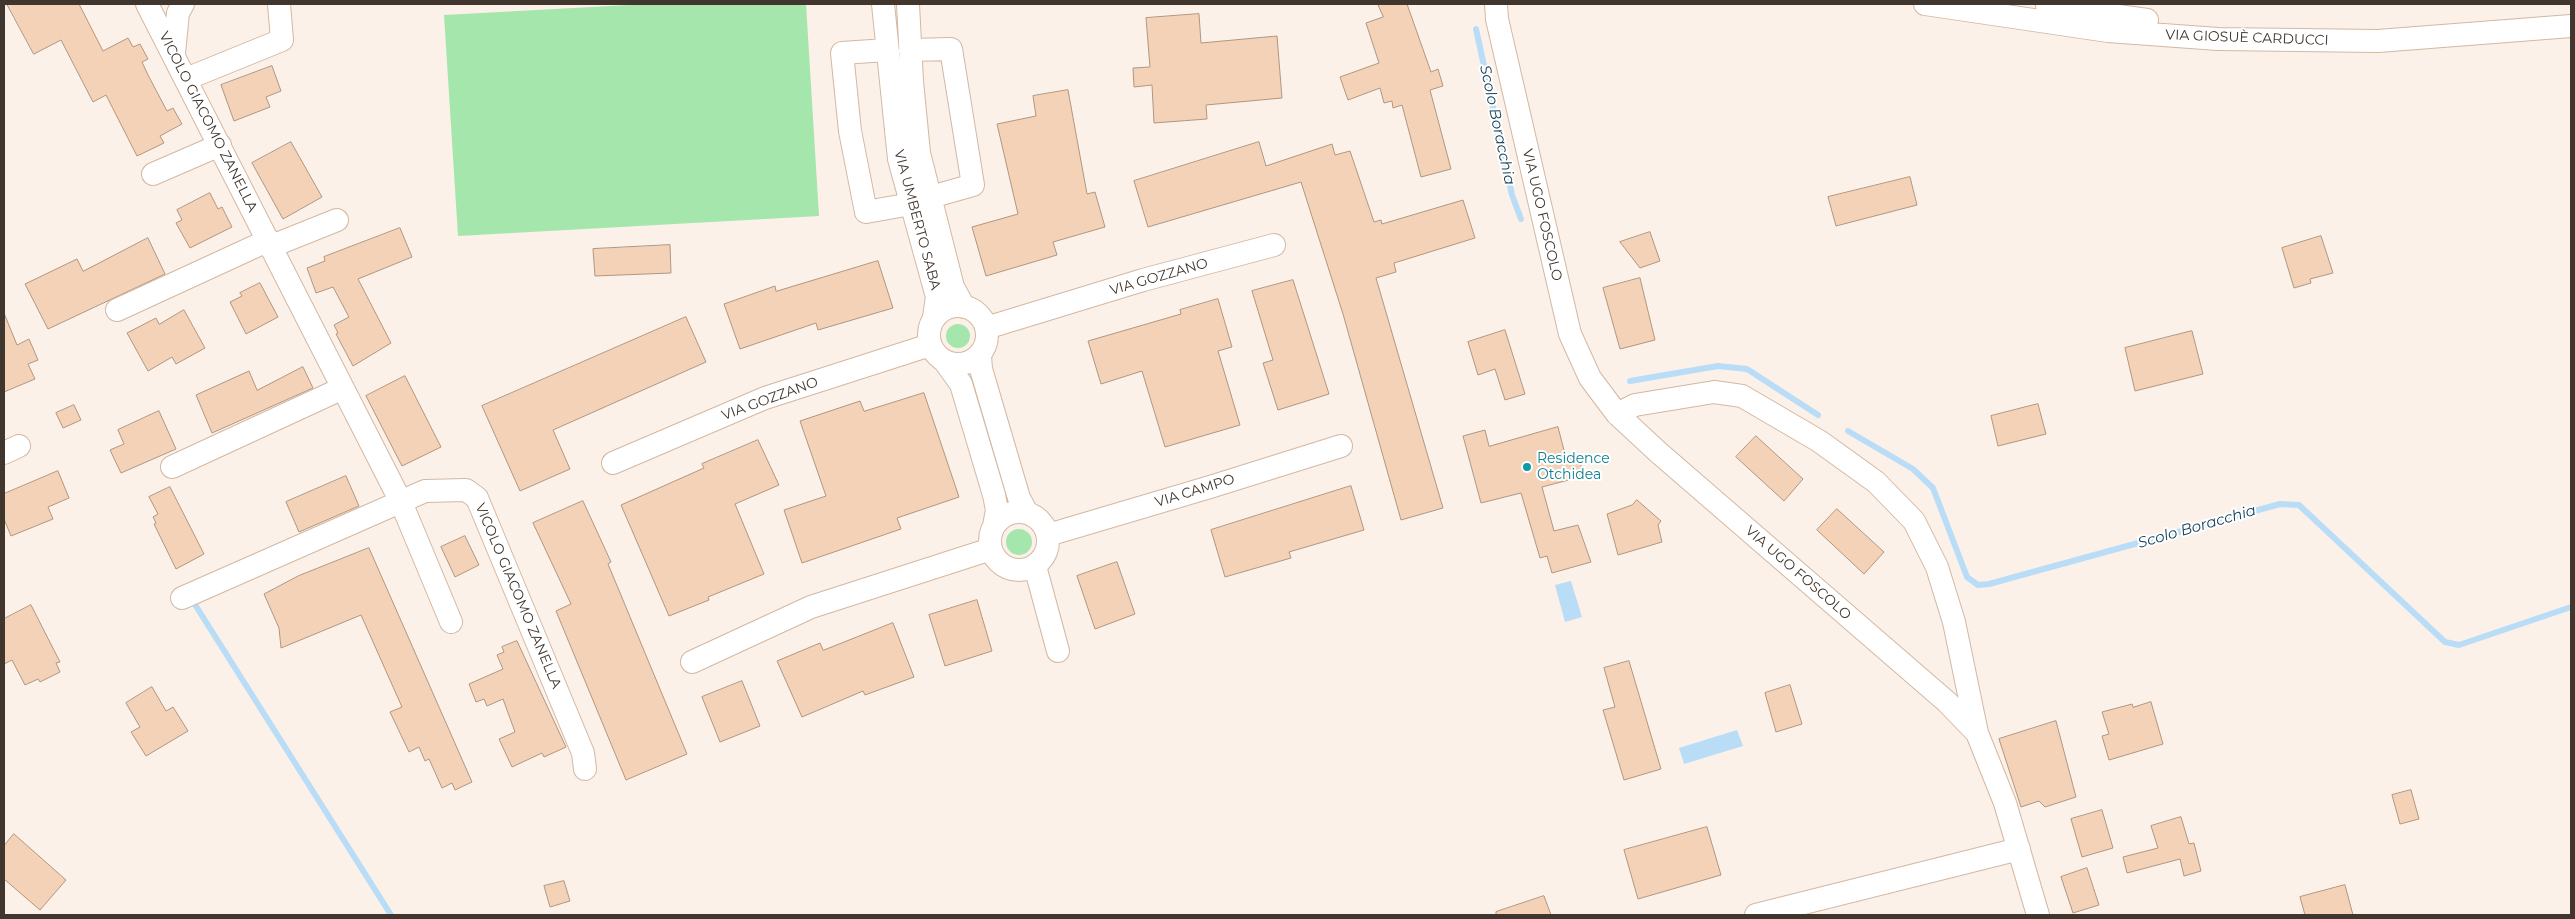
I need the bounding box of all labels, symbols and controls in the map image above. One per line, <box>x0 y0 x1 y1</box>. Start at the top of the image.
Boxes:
street label: VIA GIOSUÈ CARDUCCI <box>2165 27 2329 49</box>
street label: VICOLO GIACOMO ZANELLA <box>155 29 261 215</box>
water label: Scolo Boracchia <box>1476 63 1518 187</box>
street label: VIA UGO FOSCOLO <box>1519 147 1565 283</box>
street label: VIA UMBERTO SABA <box>890 148 944 292</box>
street label: VIA GOZZANO <box>1108 255 1210 299</box>
street label: VIA GOZZANO <box>720 374 820 424</box>
place label: Residence Otchidea <box>1537 451 1610 484</box>
marker: Residence Otchidea <box>1521 461 1533 473</box>
street label: VIA CAMPO <box>1153 471 1237 511</box>
street label: VICOLO GIACOMO ZANELLA <box>471 501 565 691</box>
water label: Scolo Boracchia <box>2136 502 2258 552</box>
street label: VIA UGO FOSCOLO <box>1742 522 1854 624</box>

